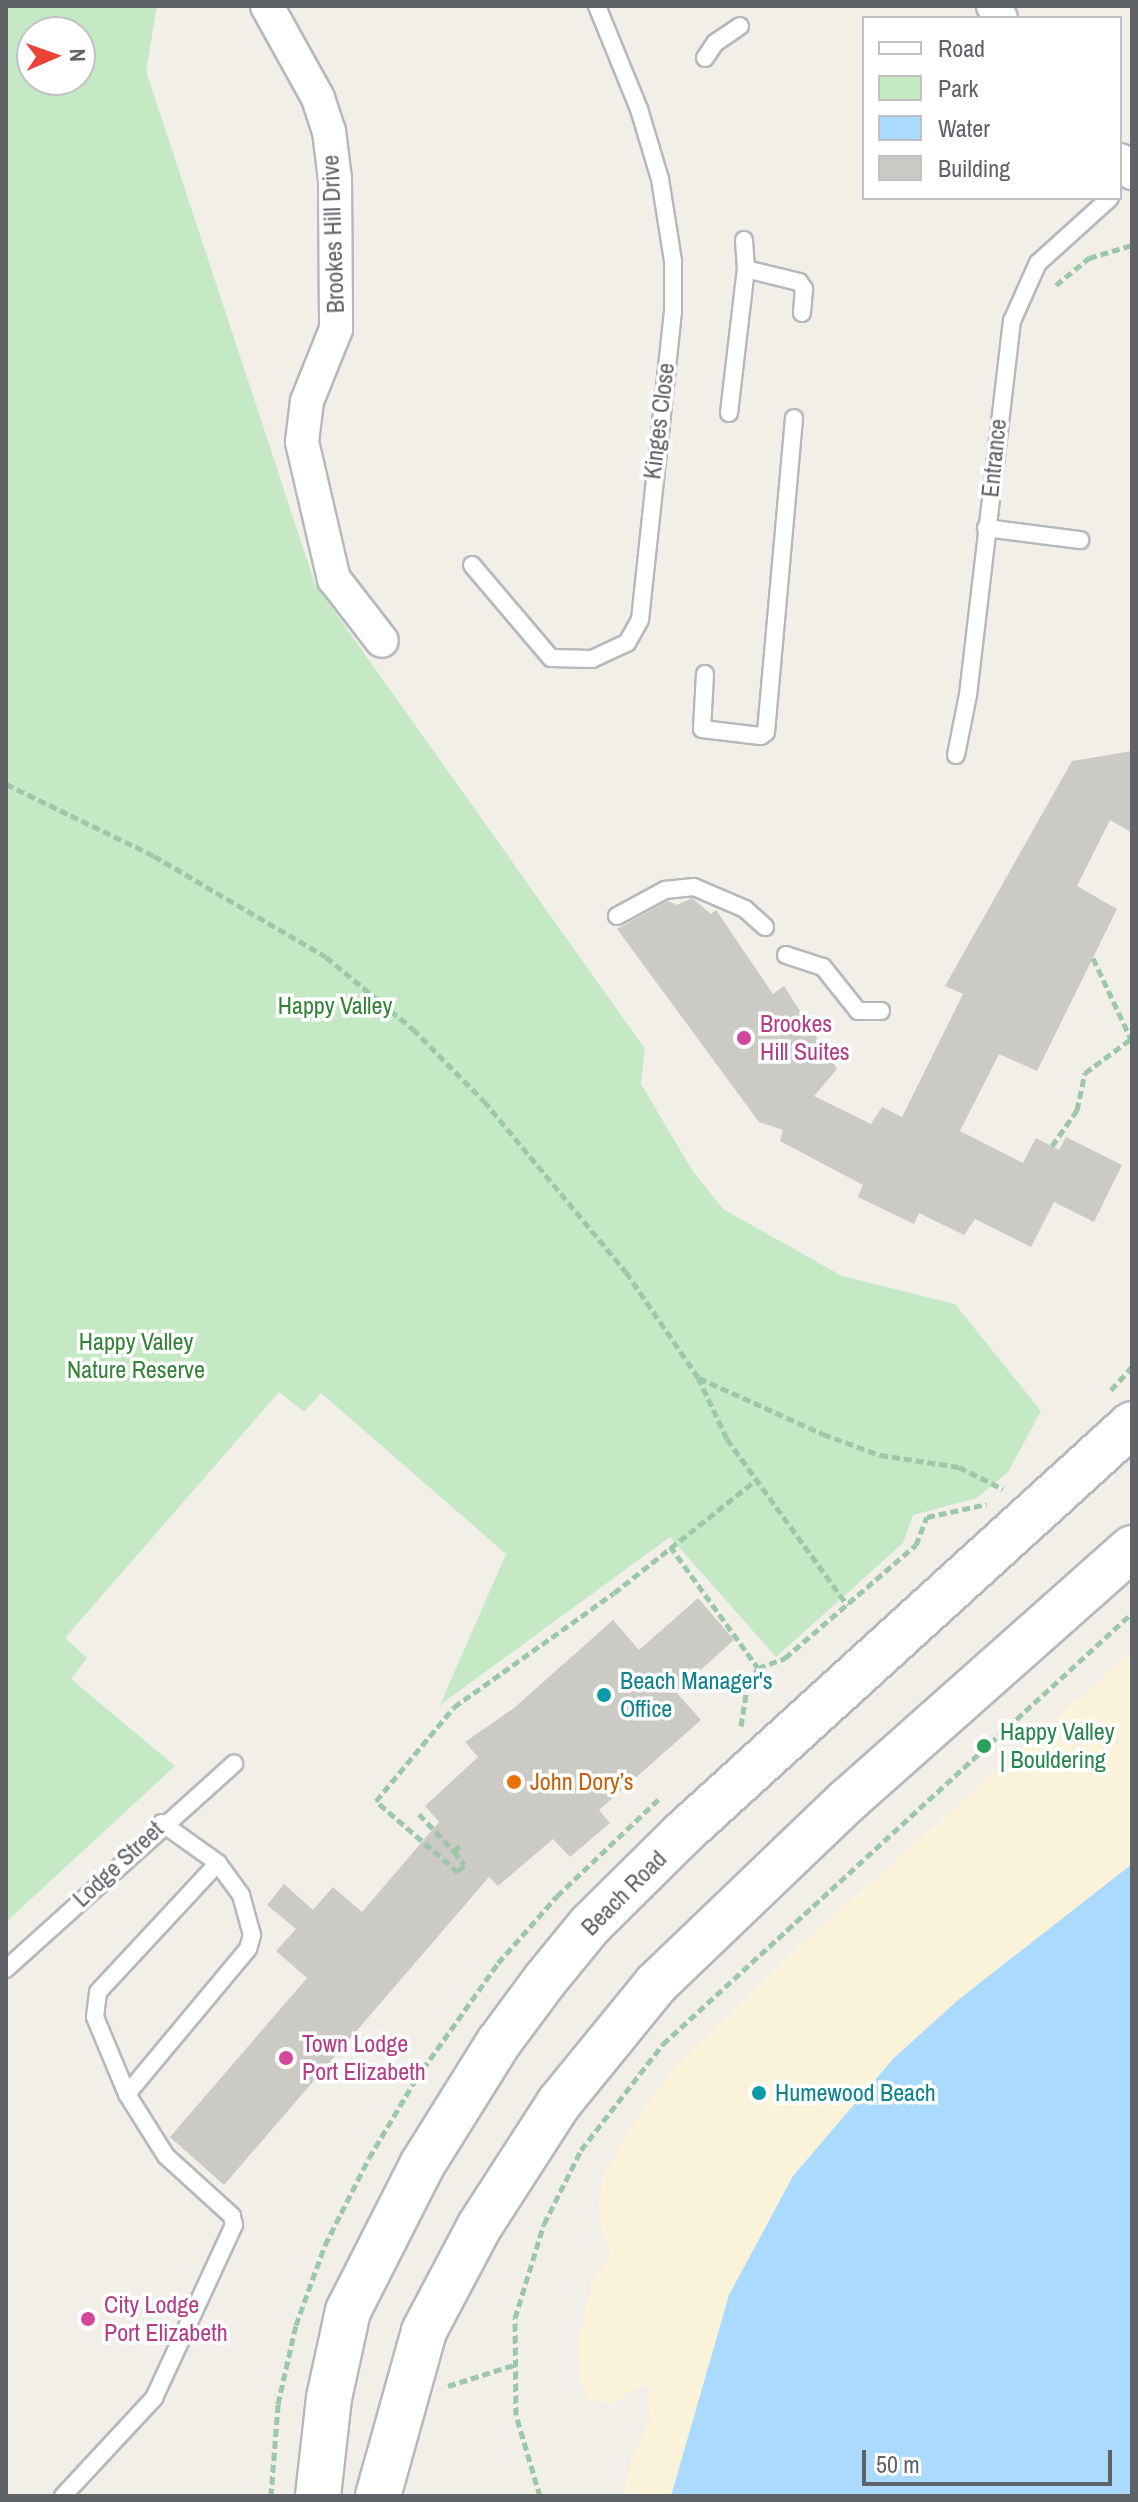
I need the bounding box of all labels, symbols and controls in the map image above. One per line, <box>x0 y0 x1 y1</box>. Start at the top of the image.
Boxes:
north arrow <box>16 16 96 96</box>
legend <box>862 16 1122 200</box>
text: Road <box>938 32 985 64</box>
text: N <box>63 48 93 62</box>
text: Park <box>938 72 978 104</box>
text: Water <box>938 112 990 144</box>
text: Building <box>938 152 1010 184</box>
street label: Brookes Hill Drive <box>316 154 350 314</box>
street label: Kinges Close <box>638 361 680 481</box>
street label: Entrance <box>976 417 1012 499</box>
park label: Happy Valley <box>278 992 392 1020</box>
place label: Brookes Hill Suites <box>760 1010 850 1066</box>
marker: Brookes Hill Suites <box>735 1029 753 1047</box>
park label: Happy Valley Nature Reserve <box>67 1328 205 1384</box>
place label: Beach Manager's Office <box>620 1667 773 1723</box>
marker: Beach Manager's Office <box>595 1686 613 1704</box>
place label: Happy Valley | Bouldering <box>1000 1718 1115 1774</box>
marker: Happy Valley | Bouldering <box>975 1737 993 1755</box>
place label: John Dory’s <box>530 1768 634 1796</box>
marker: John Dory’s <box>505 1773 523 1791</box>
street label: Lodge Street <box>67 1815 169 1913</box>
street label: Beach Road <box>576 1845 672 1941</box>
place label: Town Lodge Port Elizabeth <box>302 2030 426 2086</box>
marker: Town Lodge Port Elizabeth <box>277 2049 295 2067</box>
place label: Humewood Beach <box>775 2079 936 2107</box>
marker: Humewood Beach <box>750 2084 768 2102</box>
place label: City Lodge Port Elizabeth <box>104 2291 228 2347</box>
marker: City Lodge Port Elizabeth <box>79 2310 97 2328</box>
scale bar <box>866 2434 1116 2484</box>
text: 50 m <box>876 2448 920 2480</box>

